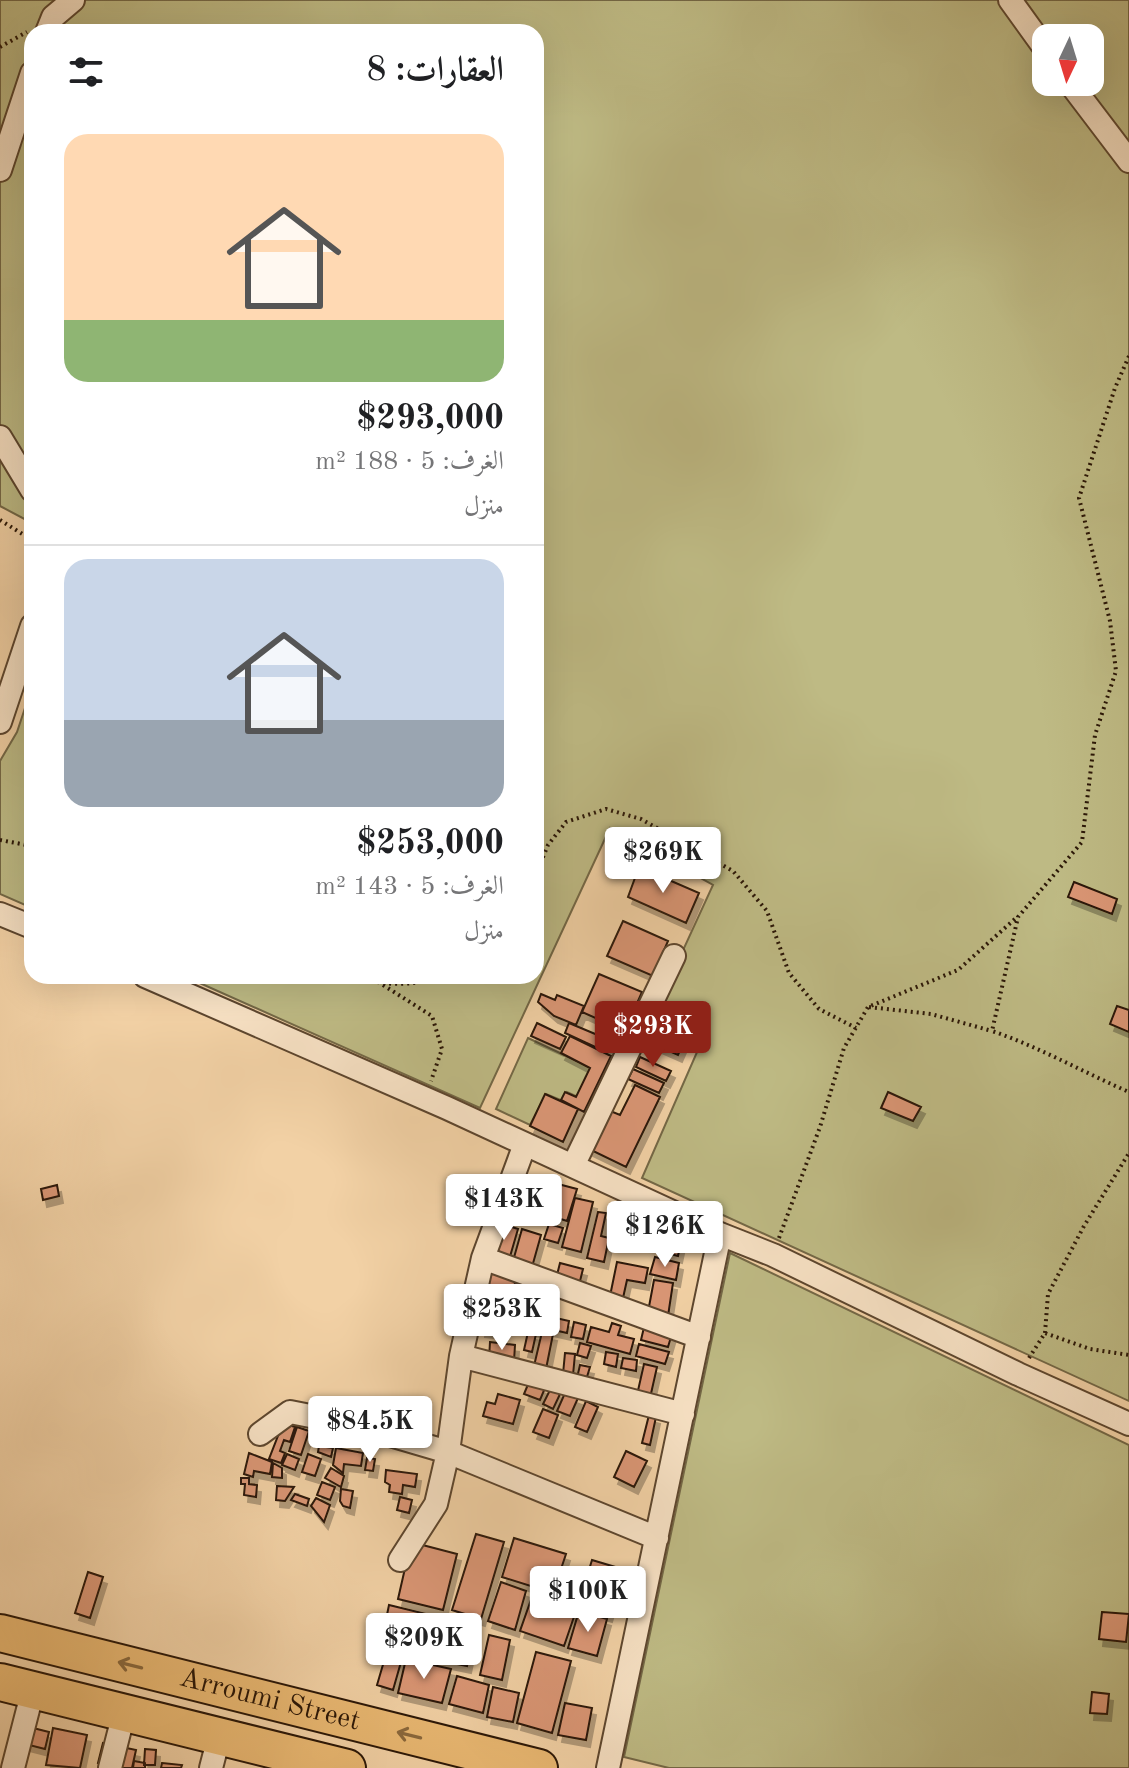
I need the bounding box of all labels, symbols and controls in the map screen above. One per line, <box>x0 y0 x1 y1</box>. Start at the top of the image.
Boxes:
north arrow <box>1032 24 1104 96</box>
map controls <box>1032 24 1104 96</box>
icon: filters <box>64 50 108 94</box>
text: العقارات: 8 <box>366 54 504 88</box>
icon: home <box>212 186 356 330</box>
text: $293,000 <box>356 402 504 436</box>
text: الغرف: 5 · 188 m² <box>315 449 504 475</box>
text: منزل <box>464 494 504 520</box>
icon: home <box>212 611 356 755</box>
text: $253,000 <box>356 827 504 861</box>
pin: $269K <box>607 827 719 895</box>
text: $269K <box>623 840 703 866</box>
text: الغرف: 5 · 143 m² <box>315 874 504 900</box>
text: منزل <box>464 919 504 945</box>
pin: $293K <box>597 1001 709 1069</box>
text: $293K <box>613 1014 693 1040</box>
pin: $143K <box>448 1174 560 1242</box>
text: $143K <box>464 1187 544 1213</box>
pin: $126K <box>609 1201 721 1269</box>
text: $126K <box>625 1214 705 1240</box>
pin: $253K <box>446 1284 558 1352</box>
text: $253K <box>462 1297 542 1323</box>
pin: $84.5K <box>305 1396 435 1464</box>
text: $84.5K <box>326 1409 414 1435</box>
pin: $100K <box>532 1566 644 1634</box>
text: $100K <box>548 1579 628 1605</box>
pin: $209K <box>368 1613 480 1681</box>
text: $209K <box>384 1626 464 1652</box>
one-way arrow <box>117 1657 143 1672</box>
street label: Arroumi Street <box>176 1664 363 1737</box>
one-way arrow <box>397 1727 423 1742</box>

